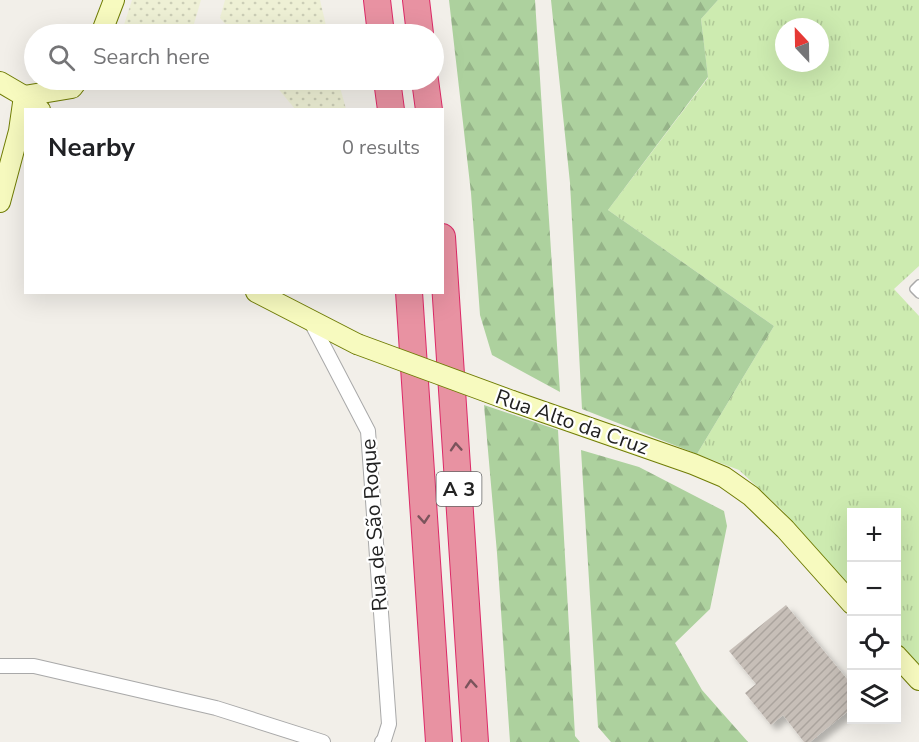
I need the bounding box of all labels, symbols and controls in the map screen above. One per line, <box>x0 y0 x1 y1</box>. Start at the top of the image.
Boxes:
north arrow <box>775 18 829 72</box>
search box <box>24 24 444 90</box>
icon: search <box>45 41 78 74</box>
text: Search here <box>93 42 210 72</box>
text: Nearby <box>48 130 135 165</box>
text: 0 results <box>342 134 420 161</box>
street label: Rua Alto da Cruz <box>492 383 652 461</box>
street label: Rua de São Roque <box>354 438 394 612</box>
one-way arrow <box>450 443 463 452</box>
road number: A 3 <box>436 472 482 506</box>
map controls <box>847 508 901 724</box>
button: + <box>847 508 901 562</box>
one-way arrow <box>417 514 430 523</box>
button: − <box>847 562 901 616</box>
button: locate <box>847 616 901 670</box>
button: layers <box>847 670 901 724</box>
one-way arrow <box>465 679 478 688</box>

